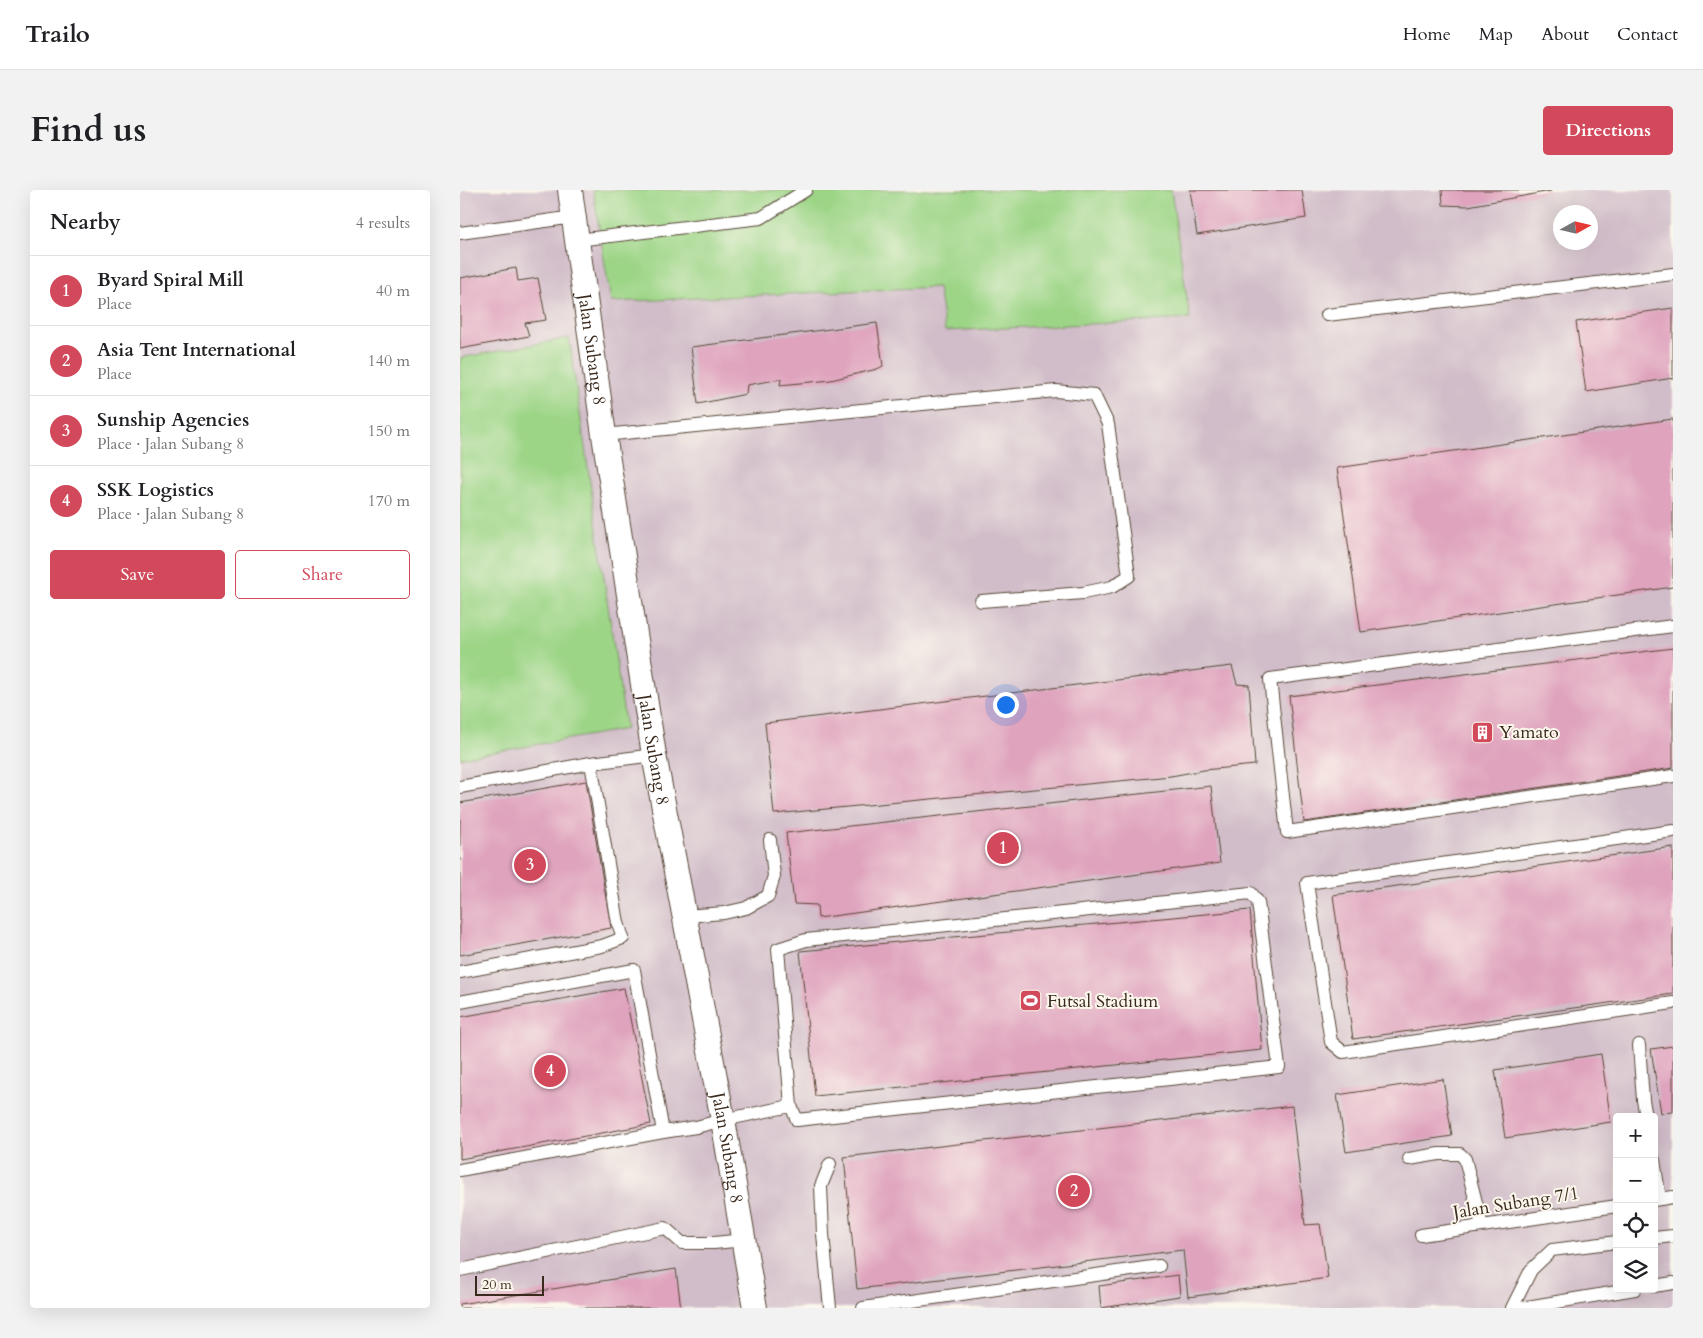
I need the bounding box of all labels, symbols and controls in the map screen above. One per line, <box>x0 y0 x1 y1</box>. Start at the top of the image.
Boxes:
text: Trailo <box>25 18 90 51</box>
text: Home <box>1403 22 1451 47</box>
text: Map <box>1479 22 1513 47</box>
text: About <box>1541 22 1589 47</box>
text: Contact <box>1617 22 1678 47</box>
text: Find us <box>30 106 146 154</box>
button: Directions <box>1543 106 1673 155</box>
north arrow <box>1553 205 1598 250</box>
text: Nearby <box>50 208 121 237</box>
text: 4 results <box>356 212 410 234</box>
text: Byard Spiral Mill <box>97 267 244 293</box>
text: 1 <box>62 280 70 302</box>
text: 40 m <box>376 280 410 302</box>
street label: Jalan Subang 8 <box>572 289 612 407</box>
text: Place <box>97 293 132 315</box>
text: Asia Tent International <box>97 337 296 363</box>
text: 2 <box>62 350 70 372</box>
text: 140 m <box>368 350 410 372</box>
text: Place <box>97 363 132 385</box>
text: Sunship Agencies <box>97 407 249 433</box>
text: 3 <box>62 420 70 442</box>
text: 150 m <box>368 420 410 442</box>
text: Place · Jalan Subang 8 <box>97 433 244 455</box>
text: SSK Logistics <box>97 477 214 503</box>
text: 4 <box>62 490 70 512</box>
text: 170 m <box>368 490 410 512</box>
text: Place · Jalan Subang 8 <box>97 503 244 525</box>
button: Save <box>50 550 225 599</box>
button: Share <box>235 550 410 599</box>
street label: Jalan Subang 8 <box>632 690 676 807</box>
your location <box>993 692 1019 718</box>
building icon: Yamato <box>1471 720 1495 744</box>
place label: Yamato <box>1499 720 1559 745</box>
pin: 1 <box>987 829 1019 867</box>
pin: 3 <box>514 846 546 884</box>
sports icon: Futsal Stadium <box>1019 989 1043 1013</box>
place label: Futsal Stadium <box>1047 989 1159 1014</box>
pin: 4 <box>534 1052 566 1090</box>
street label: Jalan Subang 8 <box>705 1087 749 1205</box>
map controls <box>1613 1113 1658 1293</box>
button: + <box>1613 1113 1658 1158</box>
button: − <box>1613 1158 1658 1203</box>
pin: 2 <box>1058 1172 1090 1210</box>
street label: Jalan Subang 7/1 <box>1448 1181 1581 1226</box>
button: locate <box>1613 1203 1658 1248</box>
button: layers <box>1613 1248 1658 1293</box>
scale bar <box>475 1273 544 1296</box>
text: 20 m <box>482 1275 512 1294</box>

